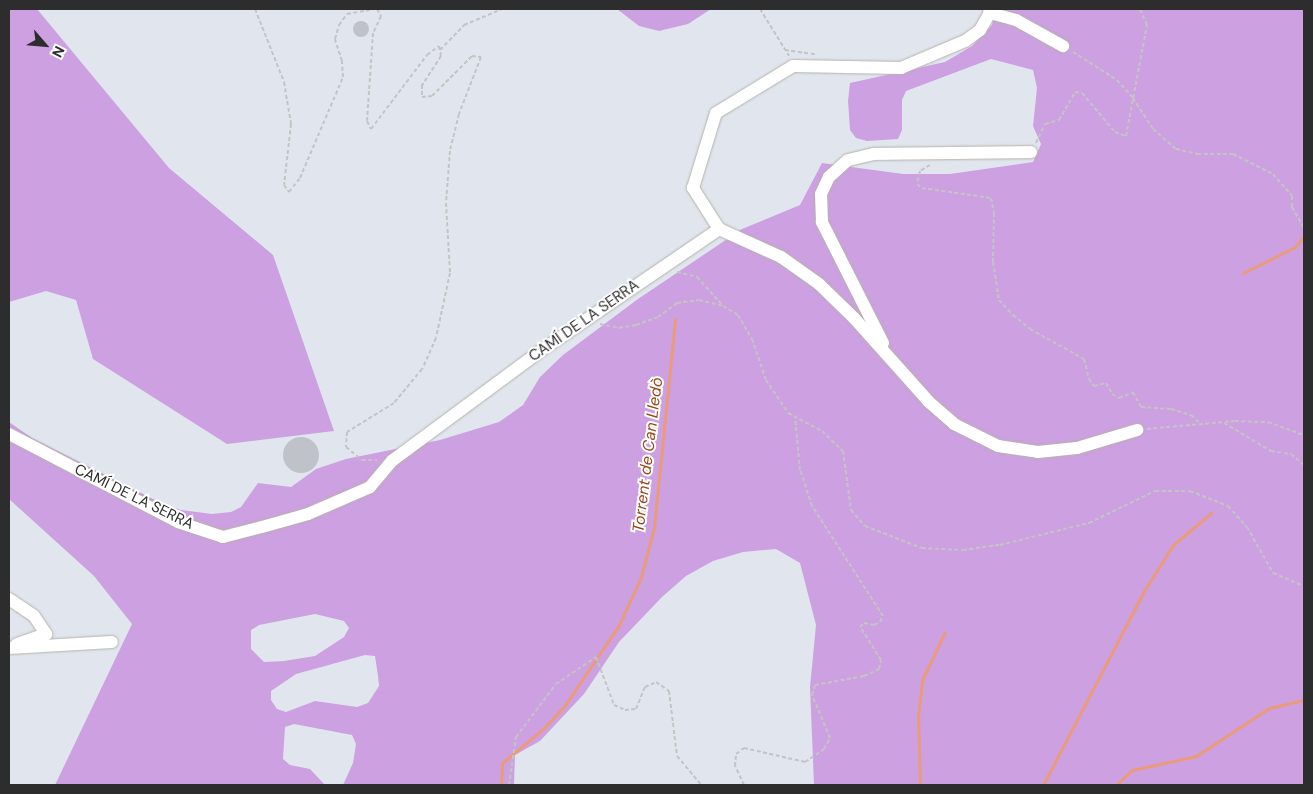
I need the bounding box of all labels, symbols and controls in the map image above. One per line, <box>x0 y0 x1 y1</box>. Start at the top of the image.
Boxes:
north arrow <box>20 20 70 70</box>
text: N <box>48 43 69 60</box>
street label: CAMÍ DE LA SERRA <box>526 276 642 366</box>
water label: Torrent de Can Lledò <box>629 376 667 534</box>
street label: CAMÍ DE LA SERRA <box>72 460 196 534</box>

